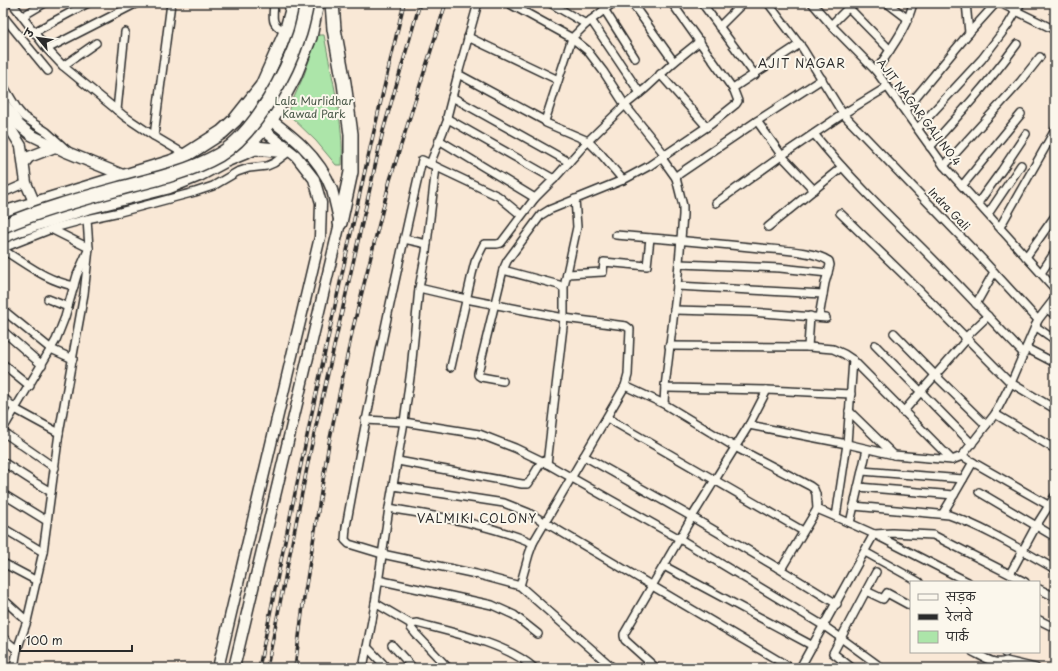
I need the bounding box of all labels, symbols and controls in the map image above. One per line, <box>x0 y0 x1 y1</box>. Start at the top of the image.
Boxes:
north arrow <box>18 18 58 58</box>
text: उ <box>19 24 39 41</box>
district label: AJIT NAGAR <box>758 54 846 72</box>
street label: AJIT NAGAR GALI NO.4 <box>873 55 965 169</box>
park label: Lala Murlidhar Kawad Park <box>275 92 354 122</box>
street label: Indra Gali <box>925 183 974 234</box>
district label: VALMIKI COLONY <box>417 509 537 527</box>
legend <box>910 581 1040 653</box>
text: सड़क <box>945 587 977 605</box>
text: रेलवे <box>944 606 973 625</box>
scale bar <box>20 627 132 653</box>
text: पार्क <box>945 627 970 645</box>
text: 100 m <box>26 631 63 649</box>

